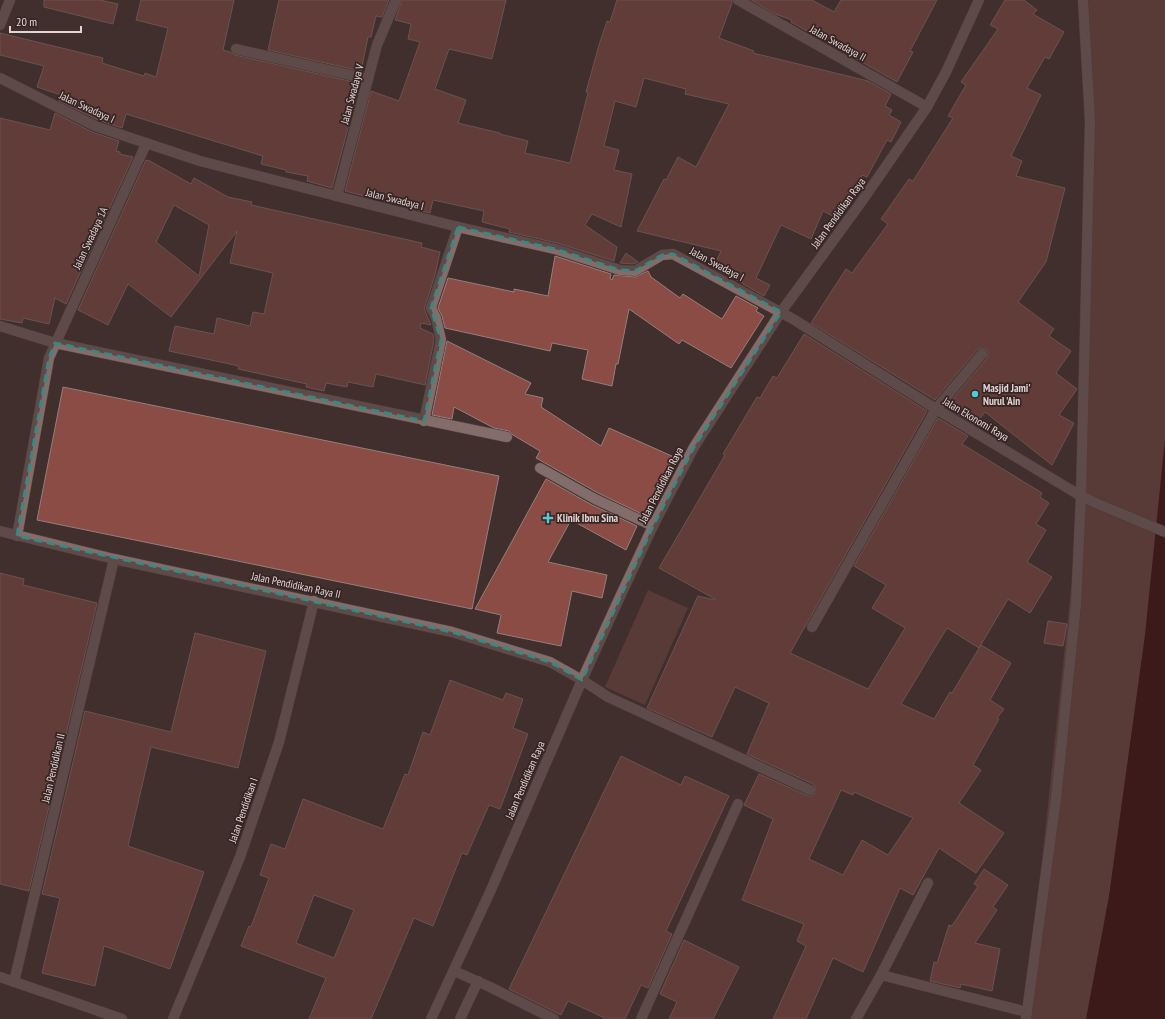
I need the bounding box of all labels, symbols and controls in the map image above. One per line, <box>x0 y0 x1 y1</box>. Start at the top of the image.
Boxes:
scale bar <box>10 8 81 34</box>
text: 20 m <box>16 14 37 29</box>
street label: Jalan Swadaya II <box>807 21 868 64</box>
street label: Jalan Swadaya V <box>337 62 367 127</box>
street label: Jalan Swadaya I <box>56 88 117 126</box>
street label: Jalan Pendidikan Raya <box>807 175 868 252</box>
street label: Jalan Swadaya I <box>364 185 425 213</box>
street label: Jalan Swadaya 1A <box>69 204 111 272</box>
street label: Jalan Swadaya I <box>687 243 746 284</box>
place label: Masjid Jami' Nurul 'Ain <box>983 381 1031 408</box>
marker: Masjid Jami' Nurul 'Ain <box>970 389 980 399</box>
street label: Jalan Ekonomi Raya <box>940 393 1012 444</box>
street label: Jalan Pendidikan Raya <box>635 445 686 526</box>
place label: Klinik Ibnu Sina <box>557 511 619 525</box>
marker: Klinik Ibnu Sina <box>542 512 554 524</box>
street label: Jalan Pendidikan Raya II <box>249 568 342 601</box>
street label: Jalan Pendidikan II <box>38 732 68 805</box>
street label: Jalan Pendidikan Raya <box>502 739 548 822</box>
street label: Jalan Pendidikan I <box>225 776 261 845</box>

